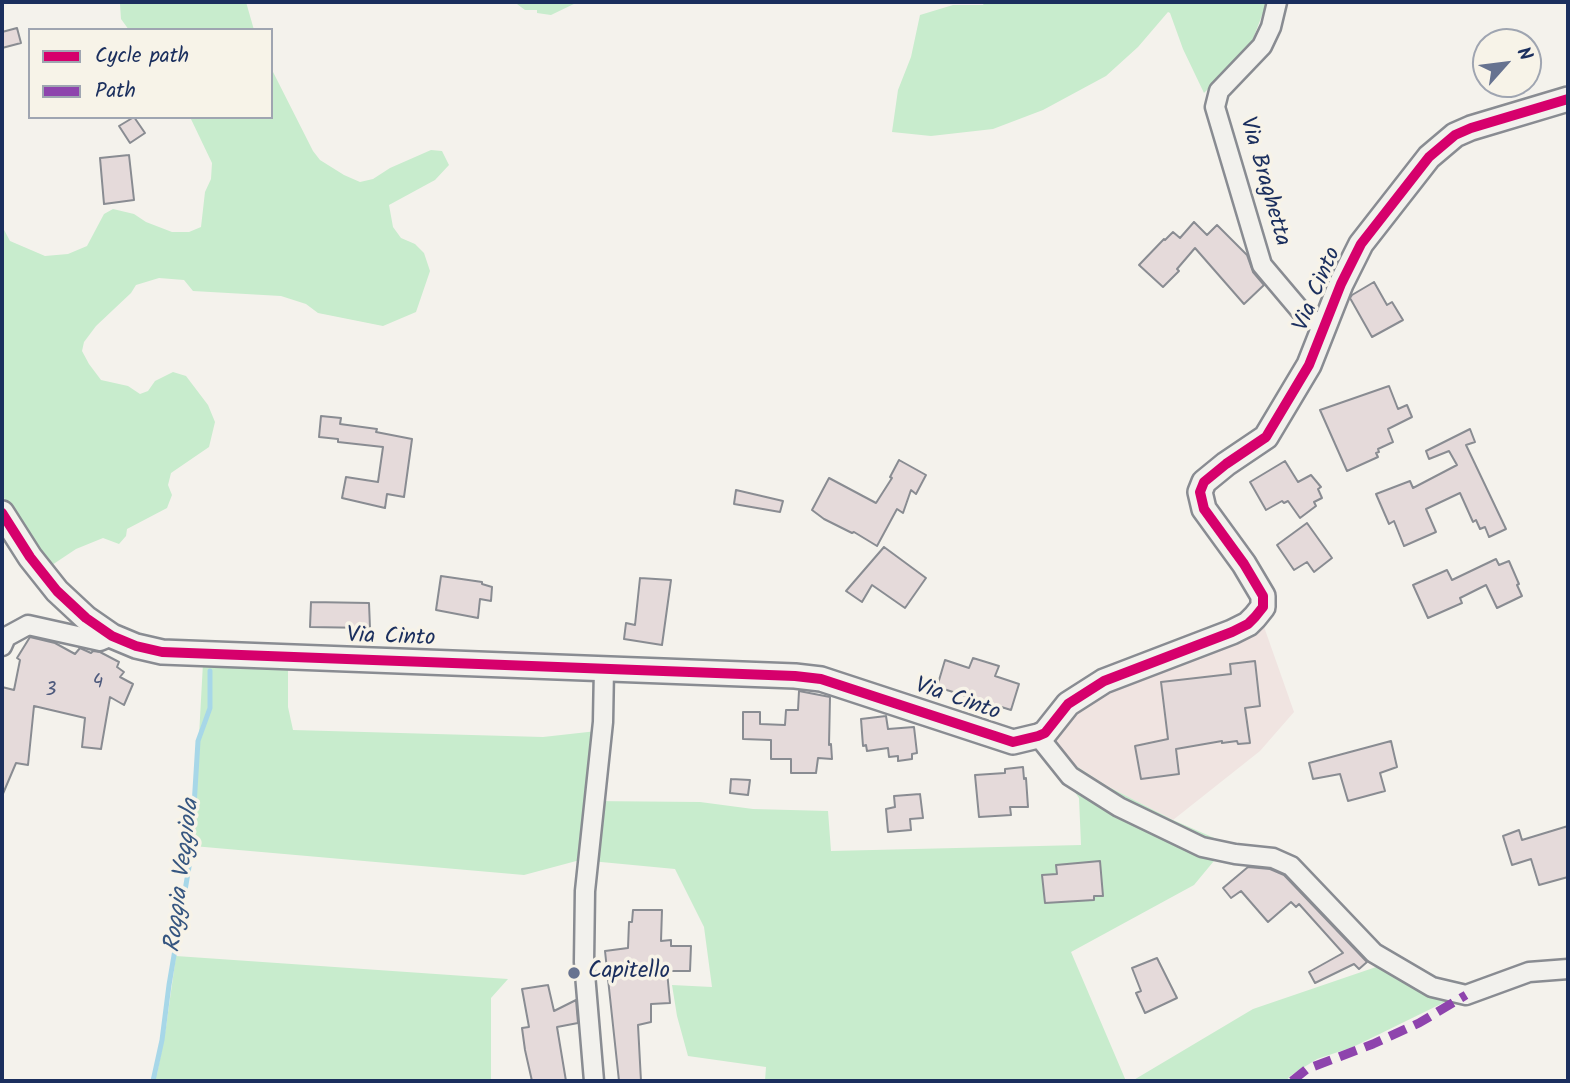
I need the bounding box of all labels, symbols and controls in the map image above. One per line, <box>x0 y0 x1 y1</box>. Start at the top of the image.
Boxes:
legend <box>28 28 273 119</box>
north arrow <box>1472 28 1542 98</box>
text: Cycle path <box>95 40 189 73</box>
text: N <box>1508 42 1540 66</box>
text: Path <box>95 75 136 108</box>
street label: Via Braghetta <box>1231 114 1295 250</box>
street label: Via Cinto <box>1289 244 1349 336</box>
street label: Via Cinto <box>346 624 436 654</box>
house number: 4 <box>93 673 103 695</box>
street label: Via Cinto <box>911 674 1003 728</box>
house number: 3 <box>46 681 56 703</box>
water label: Roggia Veggiola <box>160 798 208 954</box>
place label: Capitello <box>588 959 670 987</box>
marker: Capitello <box>566 965 582 981</box>

